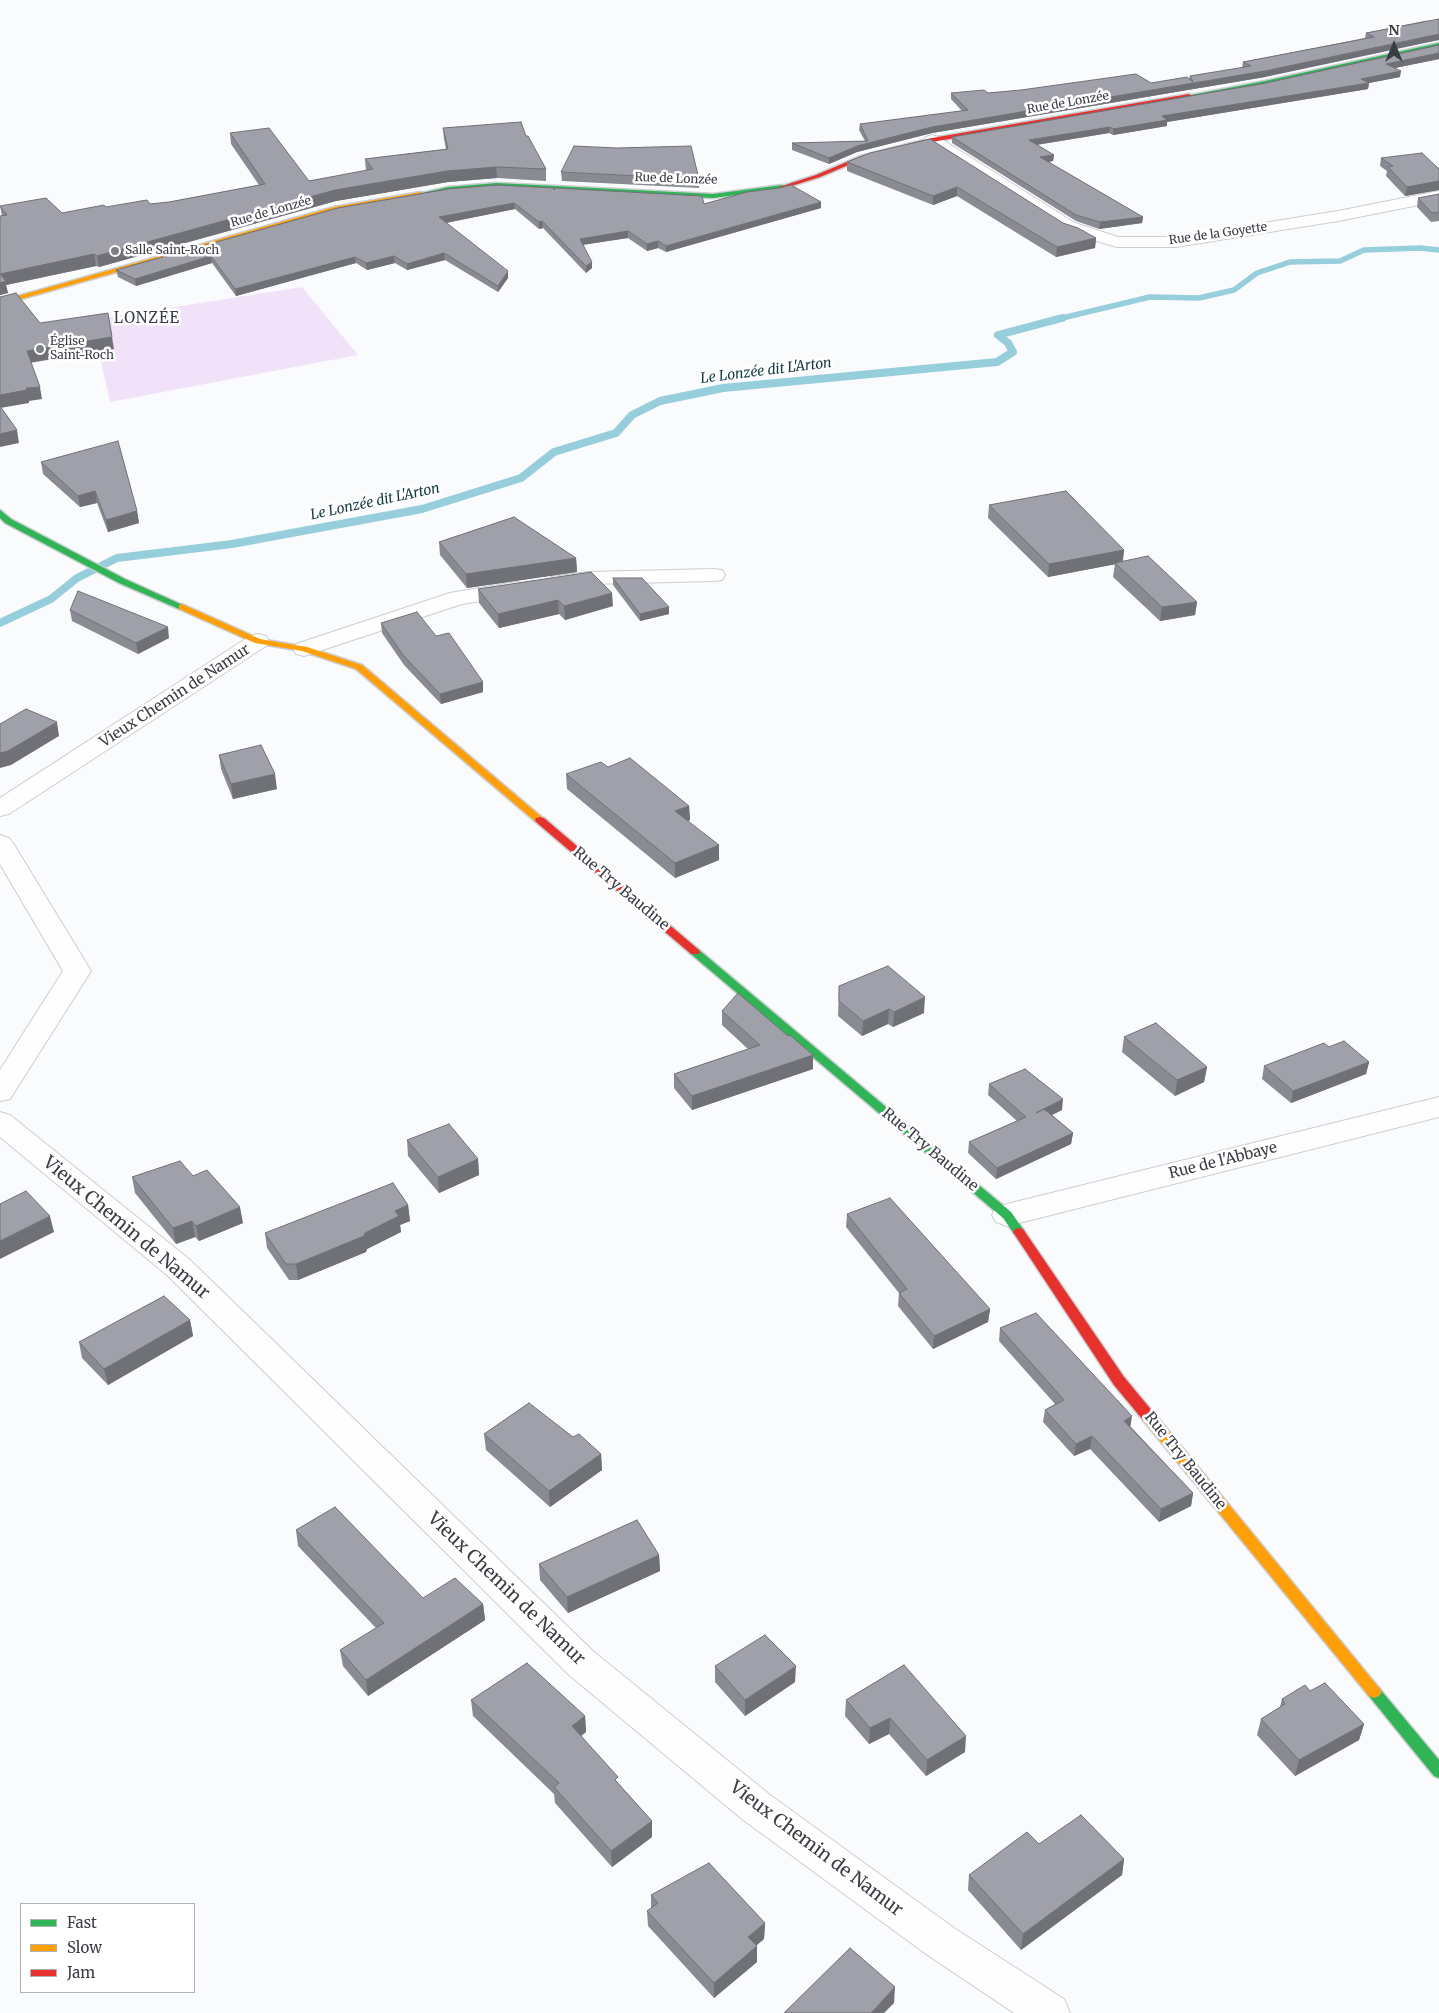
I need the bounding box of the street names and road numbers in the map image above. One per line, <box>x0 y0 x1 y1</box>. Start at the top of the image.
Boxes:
street label: Rue de Lonzée <box>1026 89 1110 117</box>
street label: Rue de Lonzée <box>634 170 718 188</box>
street label: Rue de Lonzée <box>229 194 313 230</box>
street label: Rue de la Goyette <box>1168 220 1268 248</box>
street label: Vieux Chemin de Namur <box>96 641 254 751</box>
street label: Rue Try Baudine <box>569 844 673 934</box>
street label: Rue Try Baudine <box>878 1105 982 1195</box>
street label: Rue de l'Abbaye <box>1167 1139 1279 1183</box>
street label: Vieux Chemin de Namur <box>38 1152 214 1304</box>
street label: Rue Try Baudine <box>1140 1409 1230 1513</box>
street label: Vieux Chemin de Namur <box>423 1508 589 1670</box>
street label: Vieux Chemin de Namur <box>725 1777 907 1921</box>

